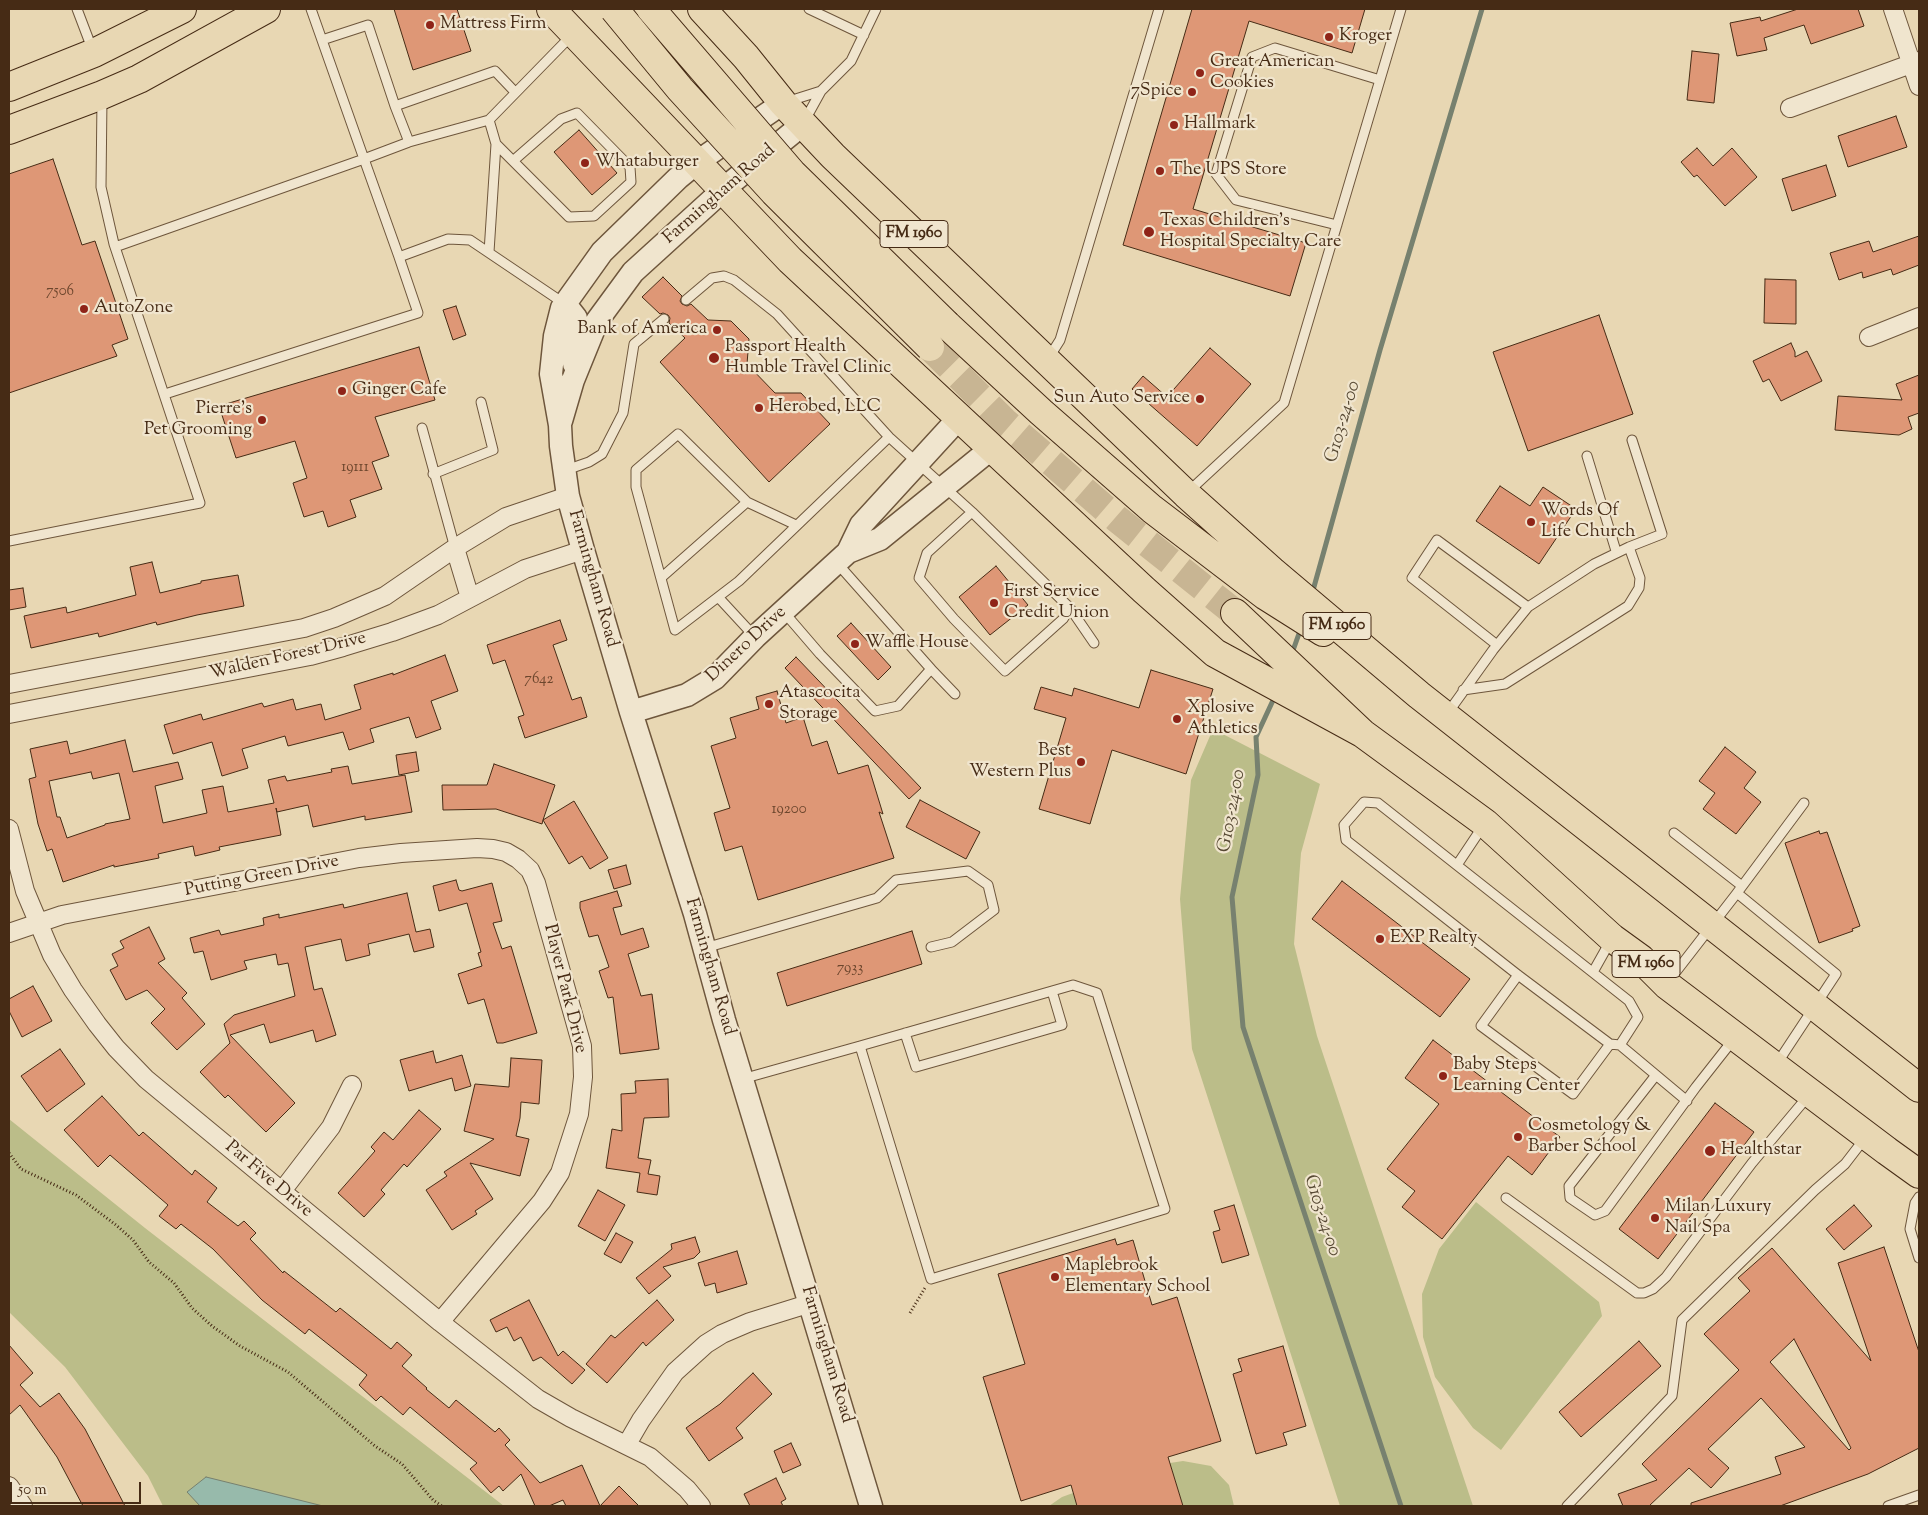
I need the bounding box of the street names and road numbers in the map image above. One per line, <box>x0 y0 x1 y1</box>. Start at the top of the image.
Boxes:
street label: Farmingham Road <box>659 140 781 250</box>
road number: FM 1960 <box>880 220 948 248</box>
street label: Farmingham Road <box>562 508 622 650</box>
street label: Dinero Drive <box>702 602 792 688</box>
road number: FM 1960 <box>1303 612 1371 640</box>
street label: Walden Forest Drive <box>208 628 368 686</box>
street label: Putting Green Drive <box>183 851 341 903</box>
street label: Farmingham Road <box>679 896 739 1038</box>
street label: Player Park Drive <box>538 922 590 1056</box>
road number: FM 1960 <box>1612 951 1680 978</box>
street label: Par Five Drive <box>220 1137 316 1223</box>
street label: Farmingham Road <box>795 1284 857 1426</box>

